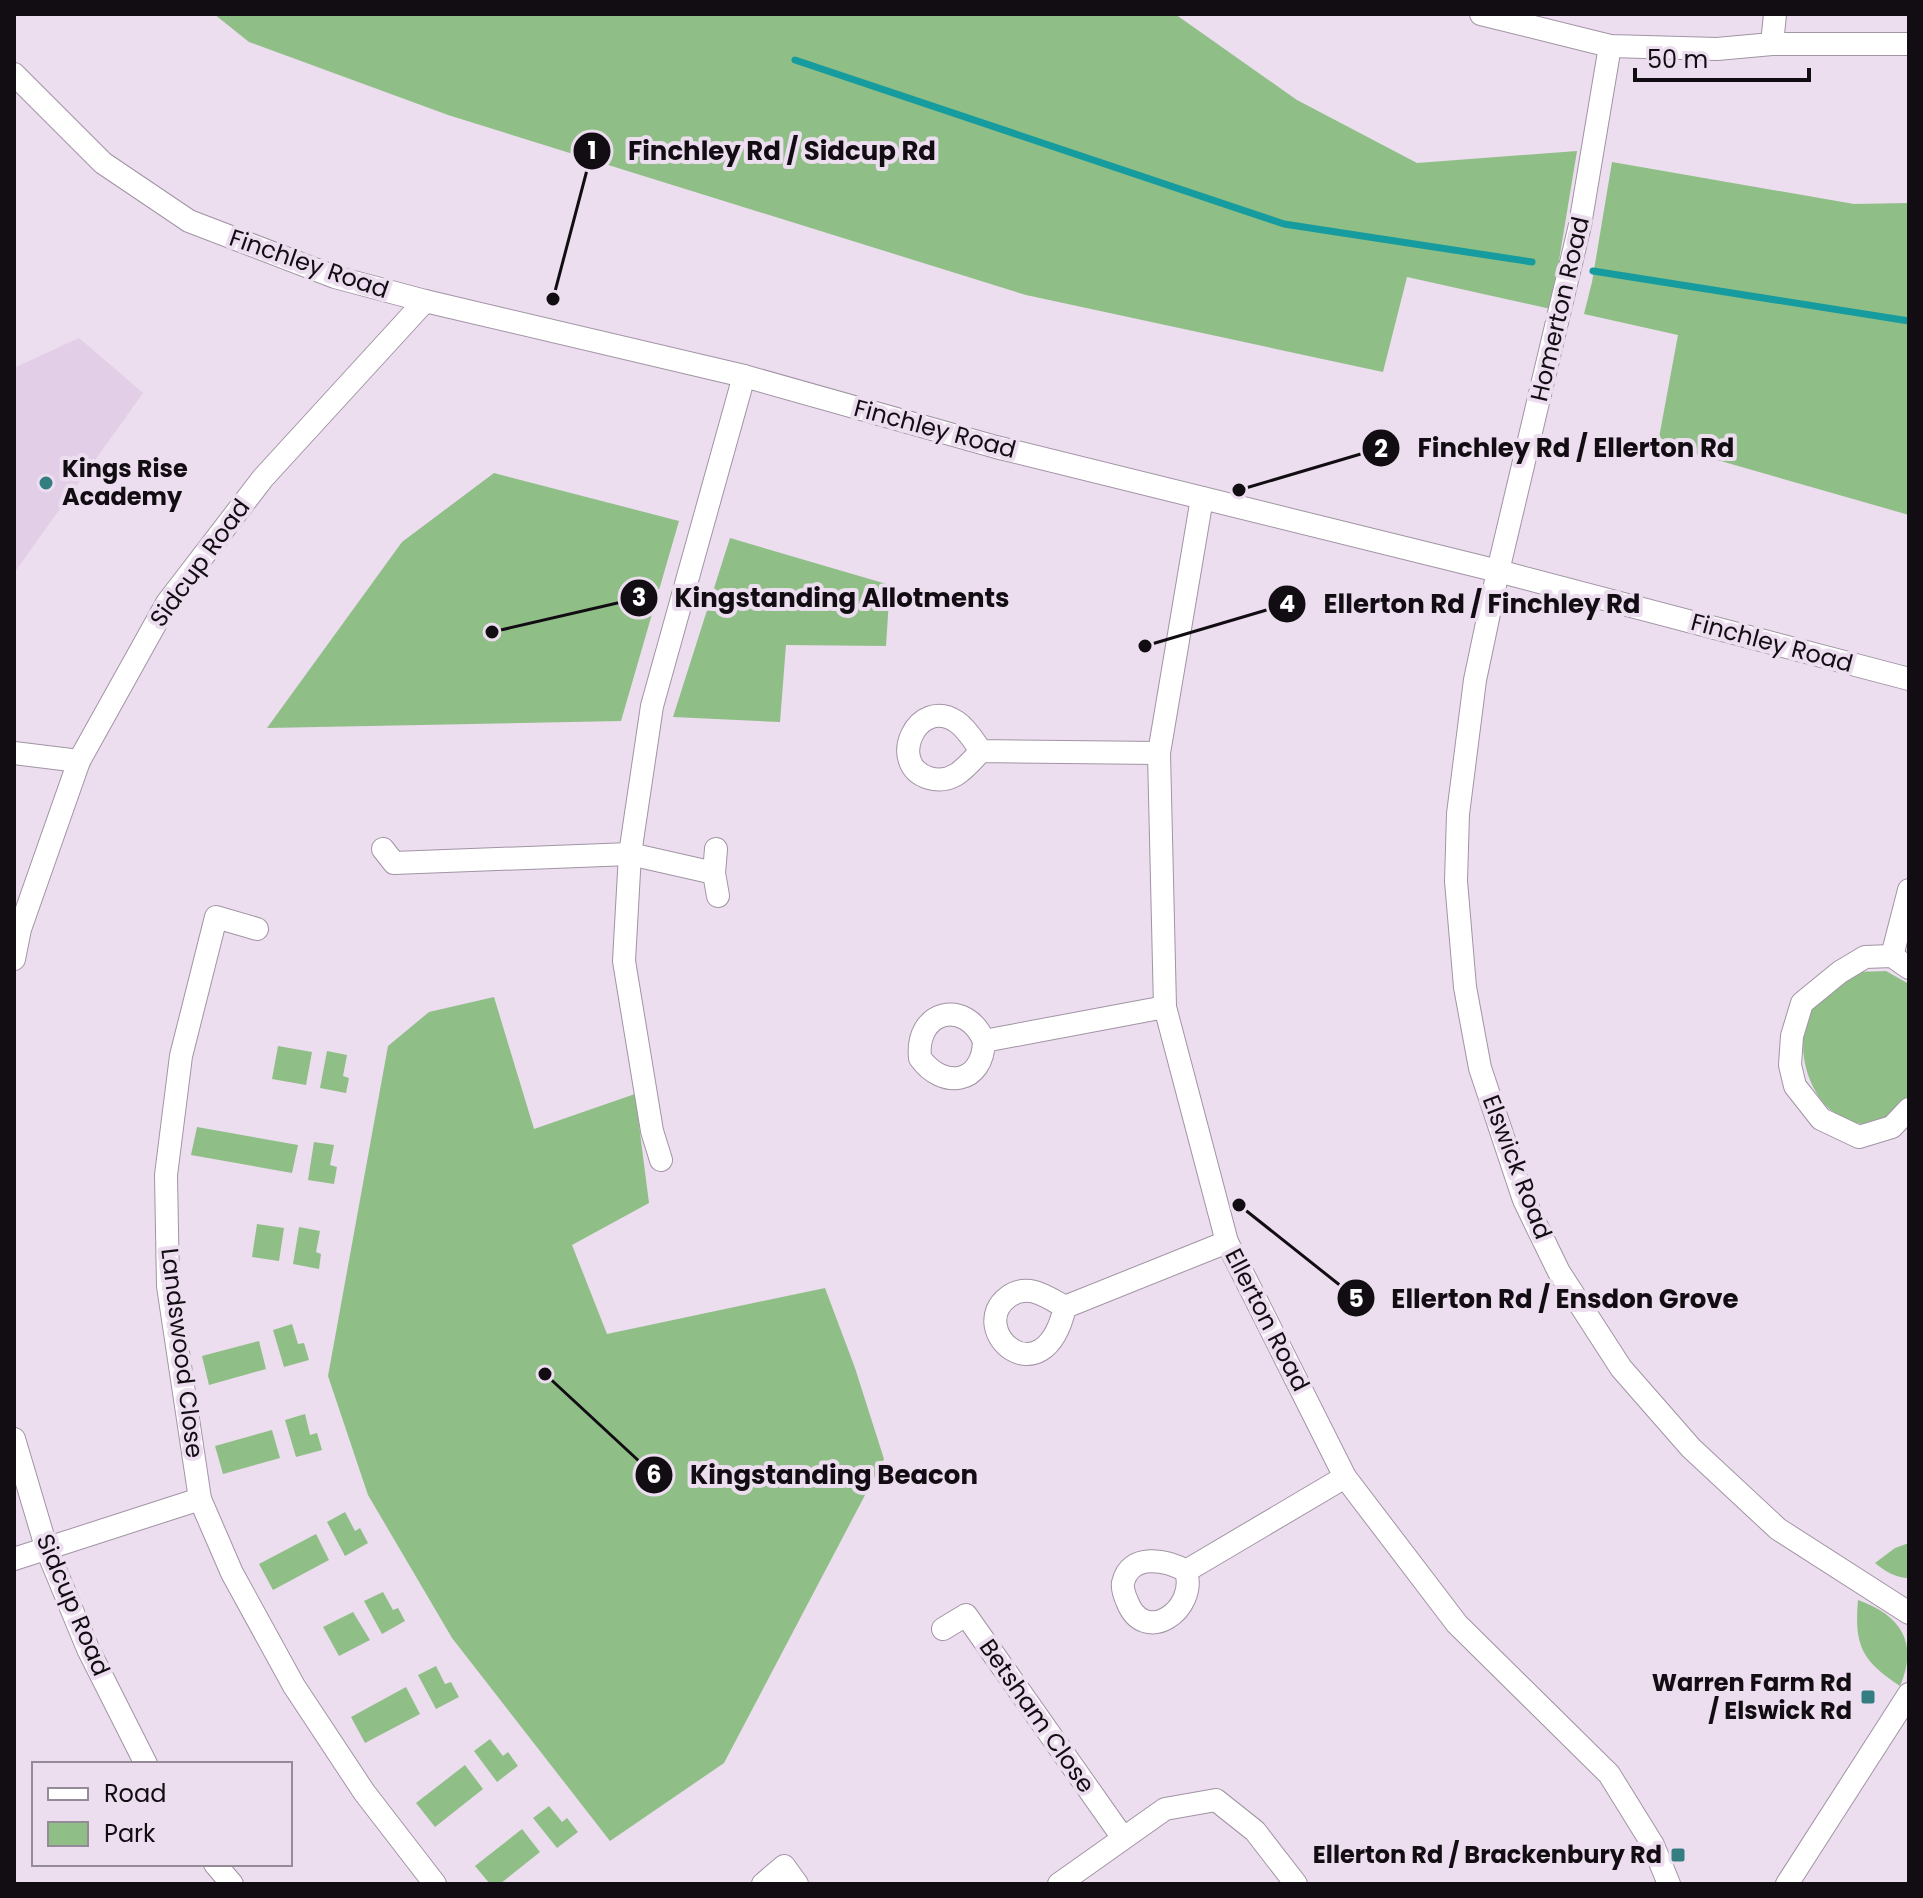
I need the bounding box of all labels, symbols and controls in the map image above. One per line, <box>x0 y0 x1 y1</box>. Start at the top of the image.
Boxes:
scale bar <box>1635 32 1809 82</box>
text: 50 m <box>1647 43 1708 76</box>
callout: Finchley Rd / Sidcup Rd <box>572 126 952 176</box>
text: Finchley Rd / Sidcup Rd <box>628 133 936 169</box>
text: 1 <box>587 134 597 167</box>
street label: Homerton Road <box>1522 213 1597 405</box>
street label: Finchley Road <box>225 221 393 306</box>
street label: Finchley Road <box>850 391 1020 466</box>
callout: Finchley Rd / Ellerton Rd <box>1361 423 1750 473</box>
text: Finchley Rd / Ellerton Rd <box>1417 430 1735 466</box>
text: 2 <box>1374 432 1388 465</box>
place label: Kings Rise Academy <box>62 452 188 513</box>
marker: Kings Rise Academy <box>37 474 55 492</box>
street label: Sidcup Road <box>142 492 257 634</box>
callout: Kingstanding Allotments <box>619 573 1026 623</box>
callout: Ellerton Rd / Finchley Rd <box>1267 579 1656 629</box>
text: Kingstanding Allotments <box>675 580 1009 616</box>
text: 3 <box>632 581 646 614</box>
text: Ellerton Rd / Finchley Rd <box>1323 586 1641 622</box>
text: 4 <box>1279 587 1295 620</box>
street label: Finchley Road <box>1687 605 1857 680</box>
street label: Elswick Road <box>1475 1090 1560 1244</box>
street label: Ellerton Road <box>1217 1243 1318 1397</box>
street label: Landswood Close <box>153 1246 212 1460</box>
callout: Ellerton Rd / Ensdon Grove <box>1336 1273 1755 1323</box>
text: Ellerton Rd / Ensdon Grove <box>1391 1281 1739 1317</box>
text: 5 <box>1348 1282 1364 1315</box>
callout: Kingstanding Beacon <box>634 1450 994 1500</box>
text: Kingstanding Beacon <box>690 1457 978 1493</box>
text: 6 <box>646 1458 662 1491</box>
street label: Sidcup Road <box>29 1529 118 1681</box>
street label: Betsham Close <box>972 1632 1103 1799</box>
place label: Warren Farm Rd / Elswick Rd <box>1652 1666 1852 1727</box>
marker: Warren Farm Rd / Elswick Rd <box>1859 1688 1877 1706</box>
legend <box>32 1762 292 1866</box>
text: Road <box>104 1777 166 1810</box>
text: Park <box>104 1817 156 1850</box>
place label: Ellerton Rd / Brackenbury Rd <box>1313 1838 1662 1871</box>
marker: Ellerton Rd / Brackenbury Rd <box>1669 1846 1687 1864</box>

